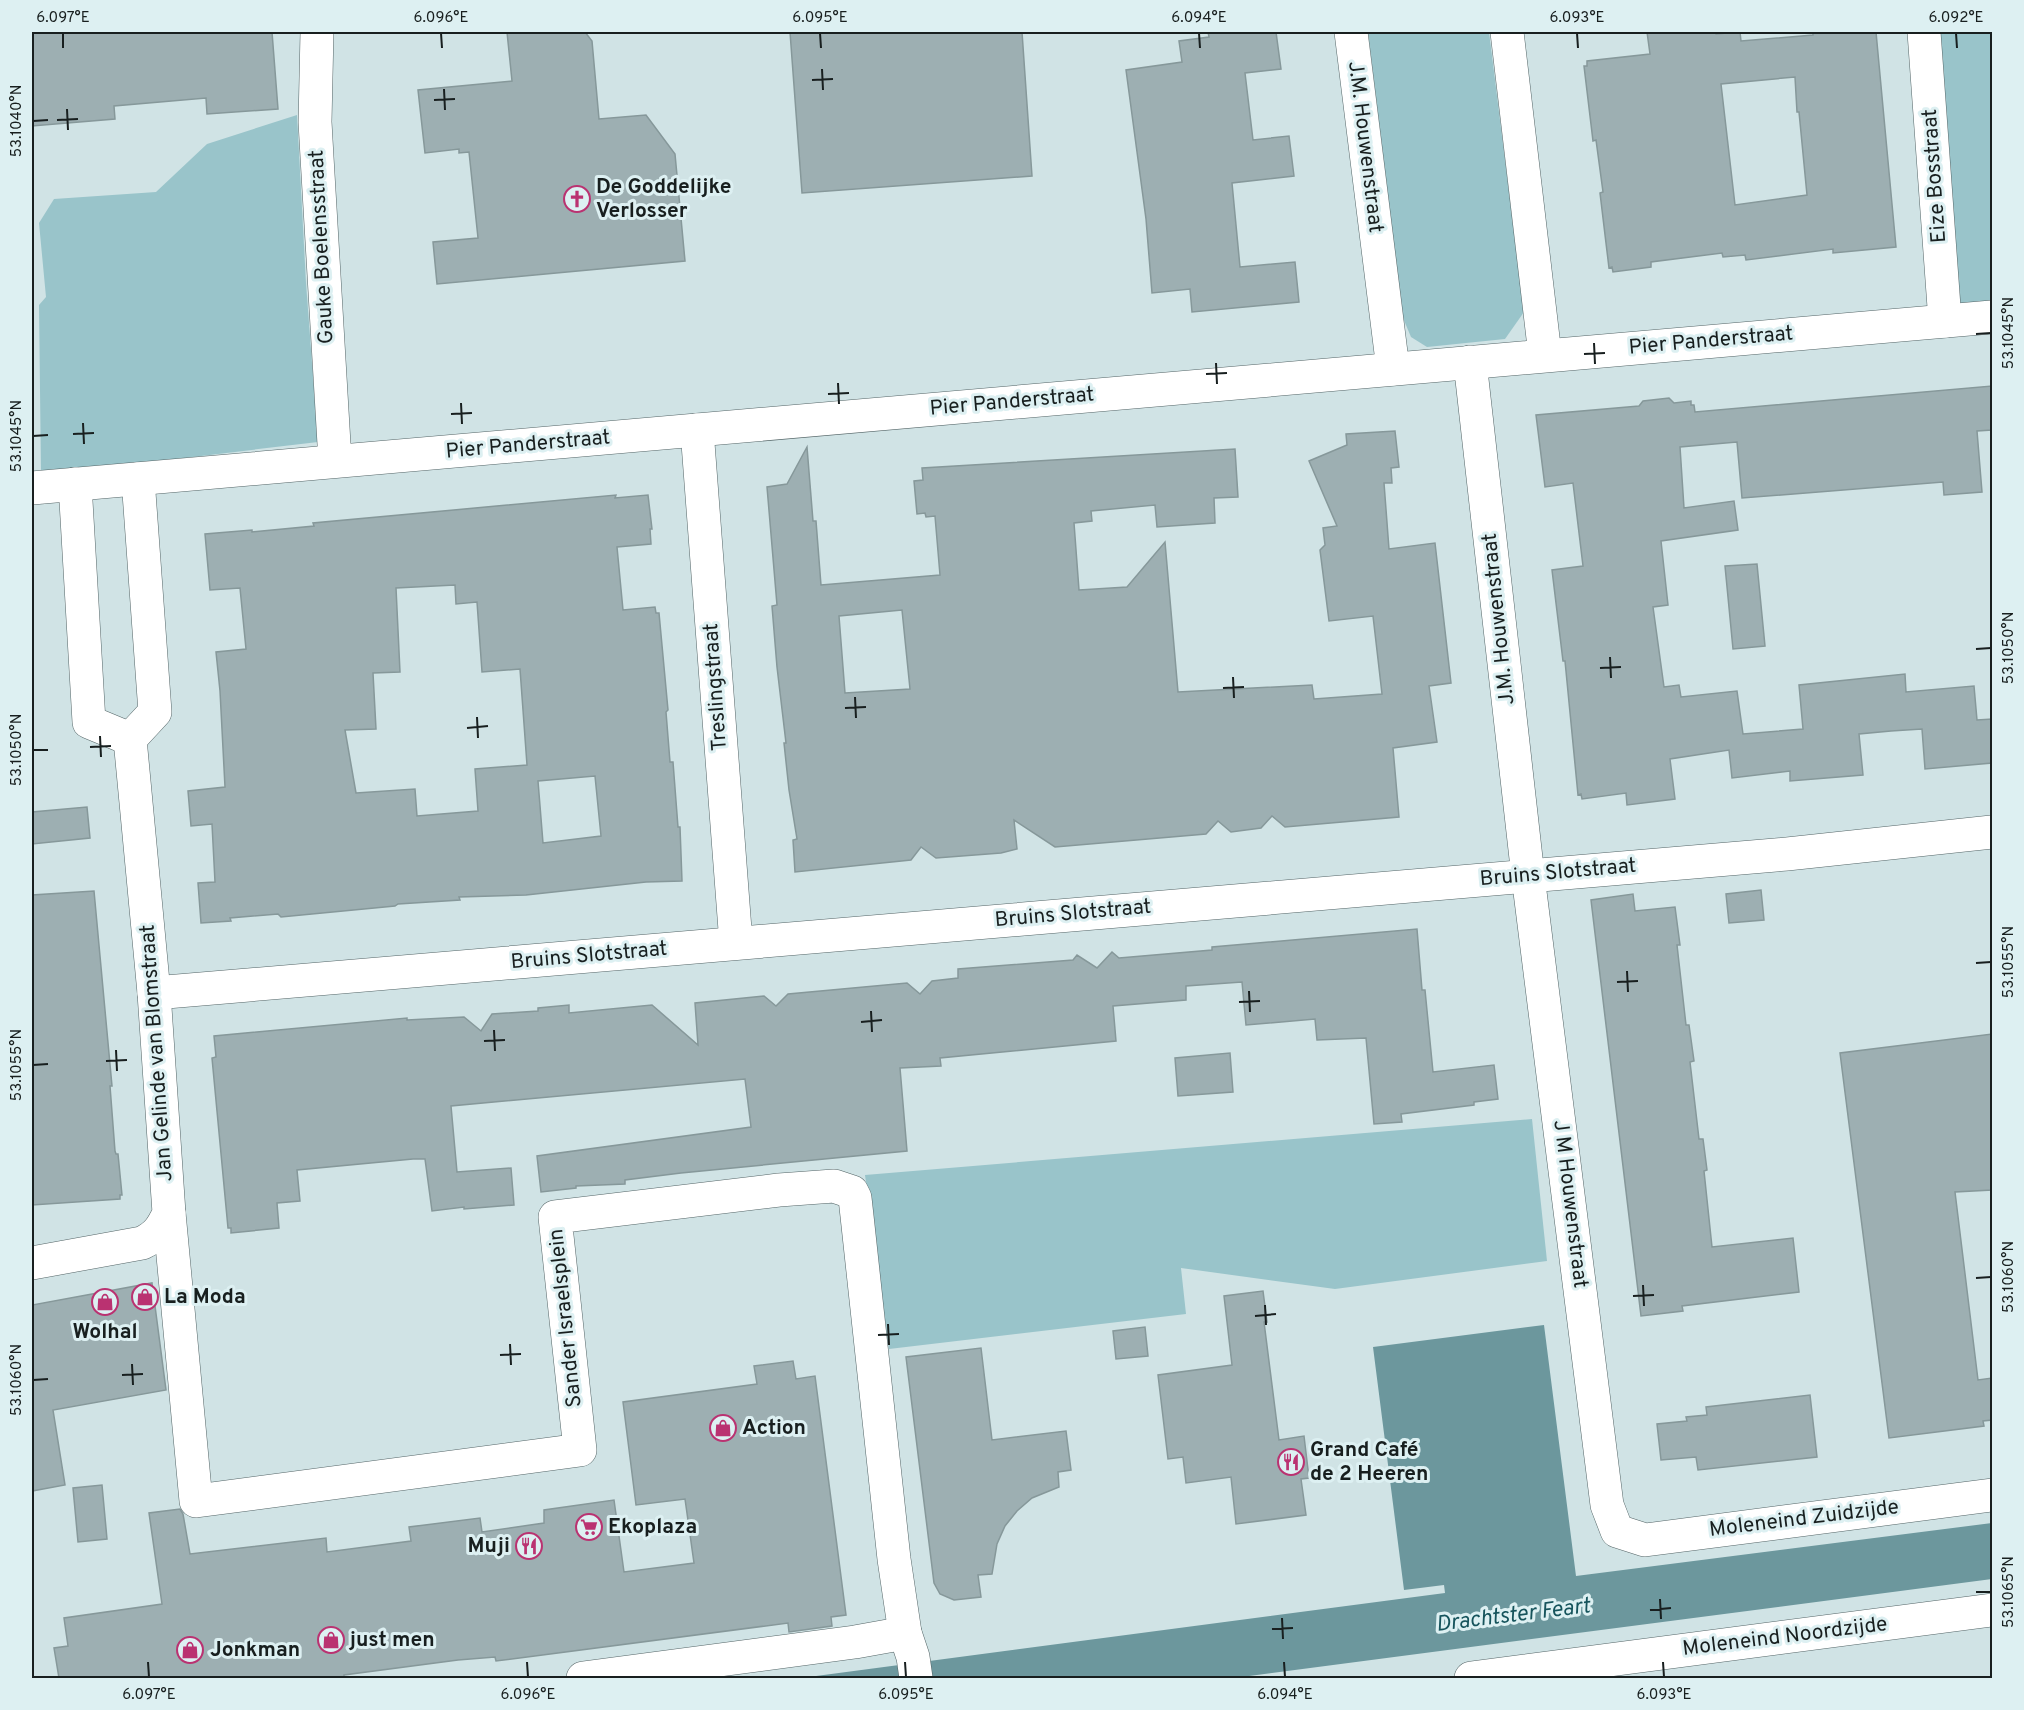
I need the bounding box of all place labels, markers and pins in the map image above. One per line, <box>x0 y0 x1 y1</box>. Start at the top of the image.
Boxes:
place label: De Goddelijke Verlosser <box>596 174 731 225</box>
church icon: De Goddelijke Verlosser <box>562 184 592 214</box>
shop icon: La Moda <box>130 1282 160 1312</box>
place label: La Moda <box>164 1284 246 1311</box>
shop icon: Wolhal <box>90 1287 120 1317</box>
place label: Wolhal <box>72 1319 138 1346</box>
shop icon: Action <box>708 1413 738 1443</box>
place label: Action <box>742 1415 806 1442</box>
place label: Grand Café de 2 Heeren <box>1310 1437 1429 1488</box>
restaurant icon: Grand Café de 2 Heeren <box>1276 1447 1306 1477</box>
supermarket icon: Ekoplaza <box>574 1512 604 1542</box>
place label: Ekoplaza <box>608 1514 697 1541</box>
restaurant icon: Muji <box>514 1531 544 1561</box>
place label: Muji <box>468 1533 510 1560</box>
shop icon: just men <box>316 1625 346 1655</box>
place label: just men <box>348 1627 435 1654</box>
shop icon: Jonkman <box>175 1635 205 1665</box>
place label: Jonkman <box>210 1637 300 1664</box>

